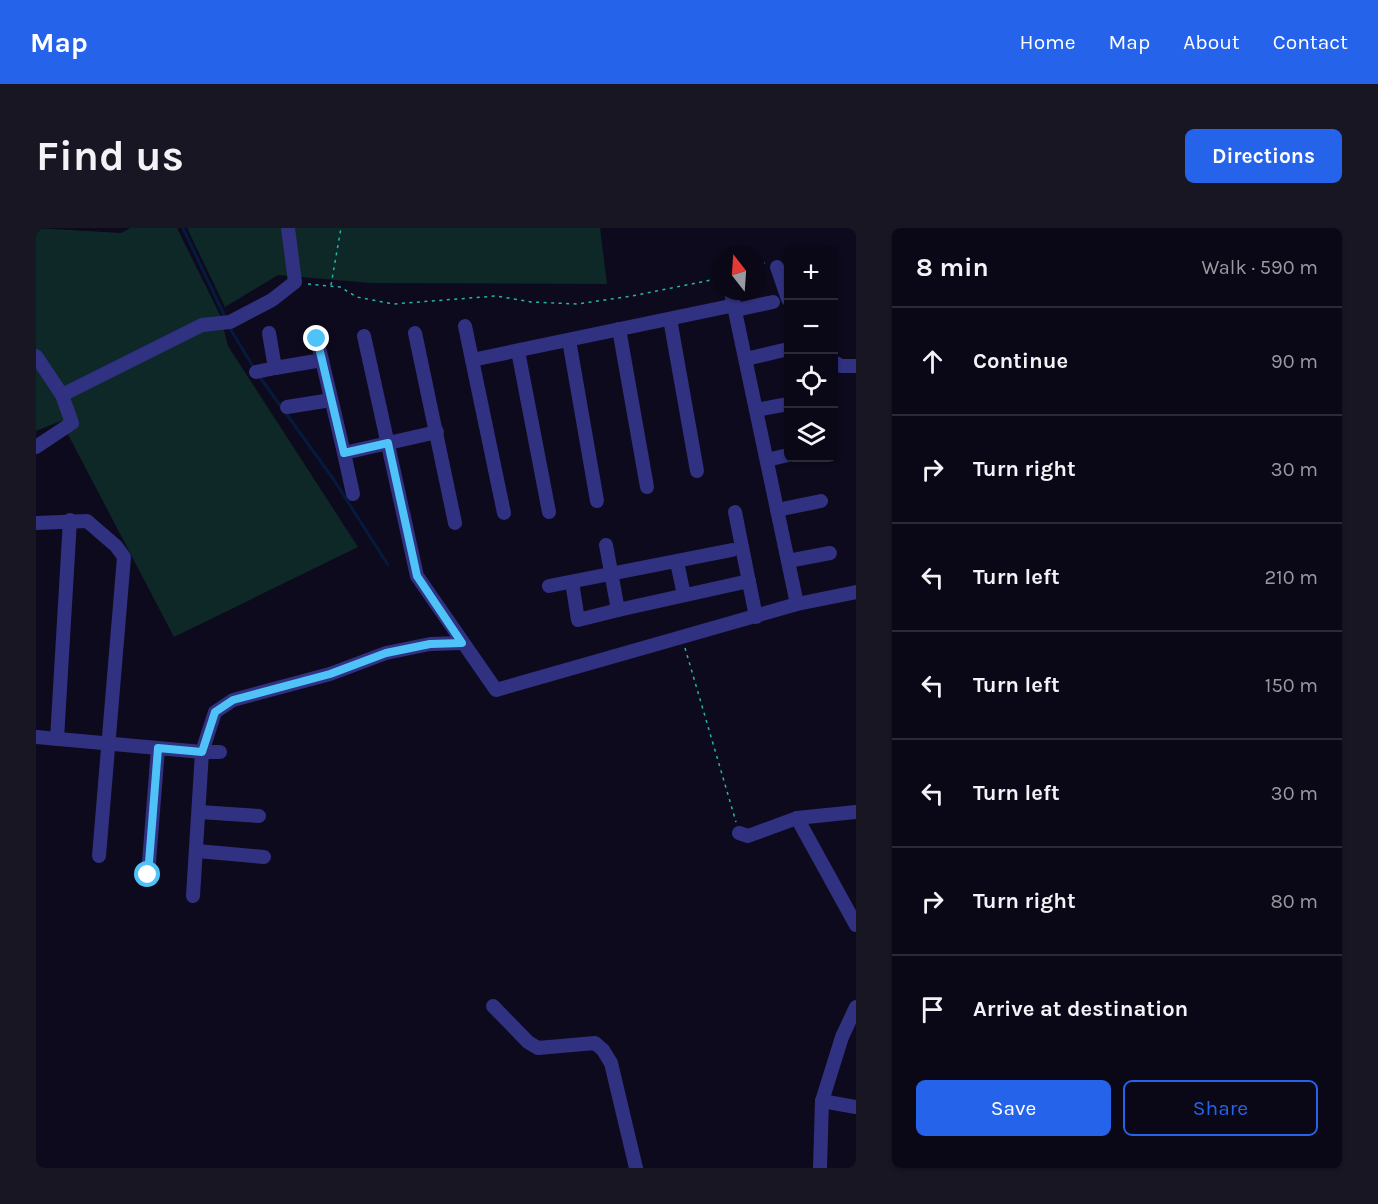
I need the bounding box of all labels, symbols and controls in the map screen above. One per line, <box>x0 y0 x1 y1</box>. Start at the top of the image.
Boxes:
text: Map <box>30 26 88 59</box>
text: Home <box>1020 30 1076 54</box>
text: Map <box>1109 30 1150 54</box>
text: About <box>1183 30 1240 54</box>
text: Contact <box>1273 30 1348 54</box>
button: Directions <box>1185 129 1342 183</box>
text: Find us <box>36 131 184 181</box>
north arrow <box>712 246 766 300</box>
map controls <box>784 246 838 462</box>
button: + <box>784 246 838 300</box>
text: 8 min <box>916 252 989 283</box>
text: Walk · 590 m <box>1202 256 1318 279</box>
button: − <box>784 300 838 354</box>
route end <box>303 325 329 351</box>
icon: ahead <box>916 345 949 378</box>
text: Continue <box>973 348 1068 374</box>
text: 90 m <box>1271 350 1318 373</box>
button: locate <box>784 354 838 408</box>
button: layers <box>784 408 838 462</box>
icon: right <box>916 453 949 486</box>
text: Turn right <box>973 456 1076 482</box>
text: 30 m <box>1271 458 1318 481</box>
icon: left <box>916 561 949 594</box>
text: Turn left <box>973 564 1060 590</box>
text: 210 m <box>1264 566 1318 589</box>
icon: left <box>916 669 949 702</box>
text: Turn left <box>973 672 1060 698</box>
text: 150 m <box>1265 674 1318 697</box>
icon: left <box>916 777 949 810</box>
text: Turn left <box>973 780 1060 806</box>
text: 30 m <box>1271 782 1318 805</box>
route start <box>134 861 160 887</box>
icon: right <box>916 885 949 918</box>
text: Turn right <box>973 888 1076 914</box>
text: 80 m <box>1270 890 1318 913</box>
icon: arrive <box>916 993 949 1026</box>
text: Arrive at destination <box>973 996 1188 1022</box>
button: Save <box>916 1080 1111 1136</box>
button: Share <box>1123 1080 1318 1136</box>

